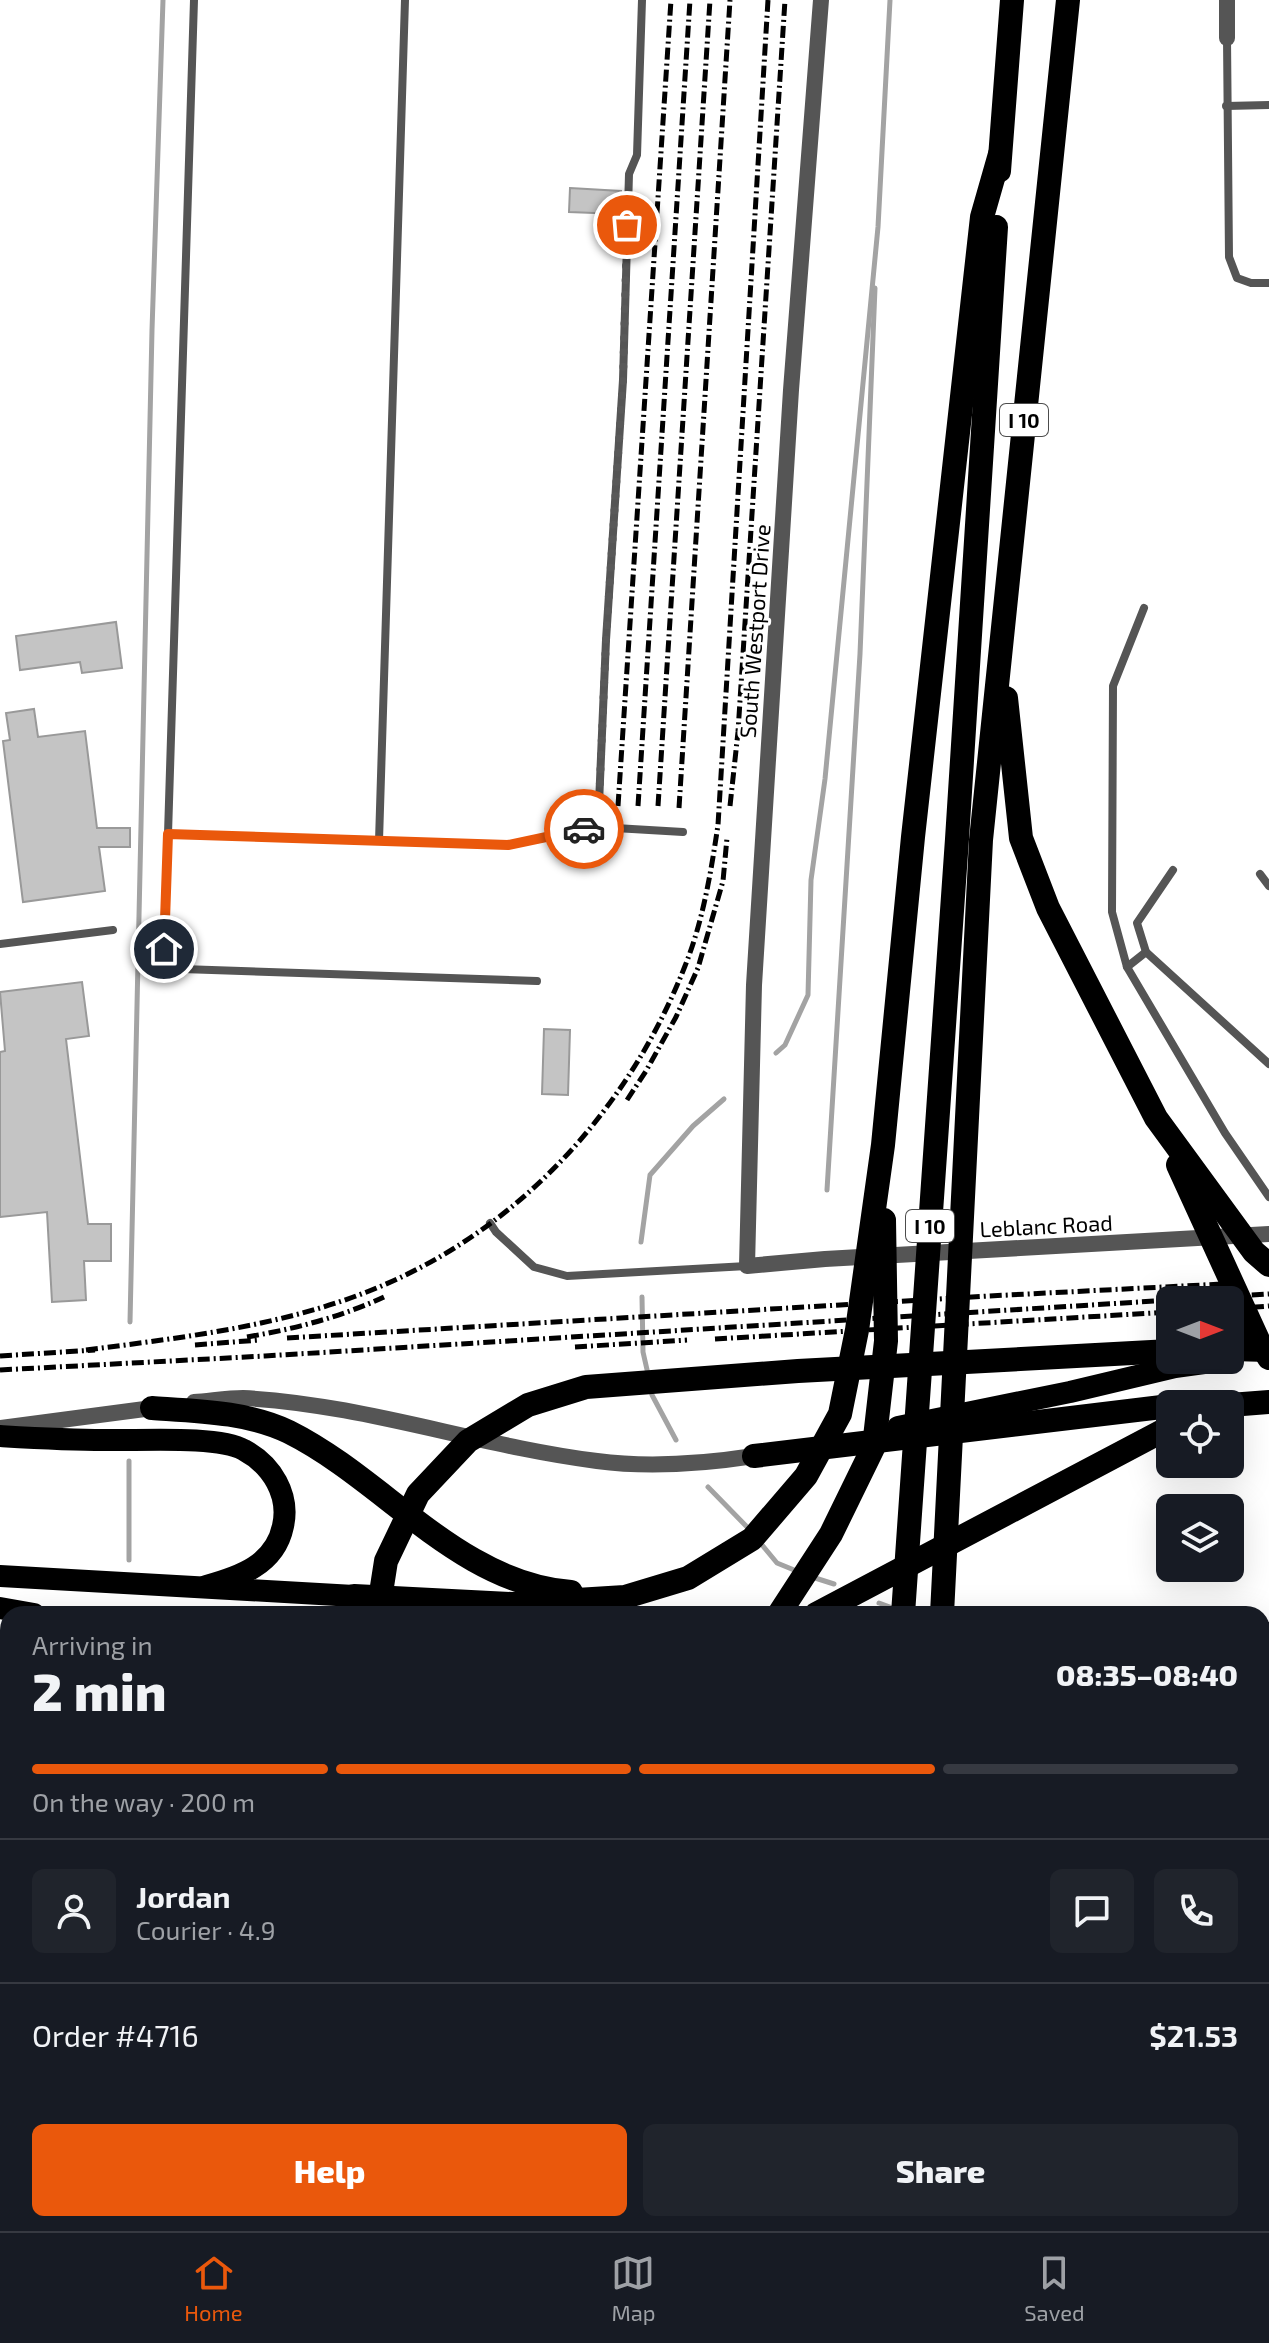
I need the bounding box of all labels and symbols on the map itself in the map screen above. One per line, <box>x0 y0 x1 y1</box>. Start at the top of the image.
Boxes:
pin <box>593 191 661 259</box>
road number: I 10 <box>1000 404 1048 436</box>
street label: South Westport Drive <box>734 523 774 739</box>
courier <box>544 789 624 869</box>
pin <box>130 915 198 983</box>
street label: Leblanc Road <box>979 1209 1113 1241</box>
road number: I 10 <box>906 1210 954 1242</box>
north arrow <box>1156 1286 1244 1374</box>

